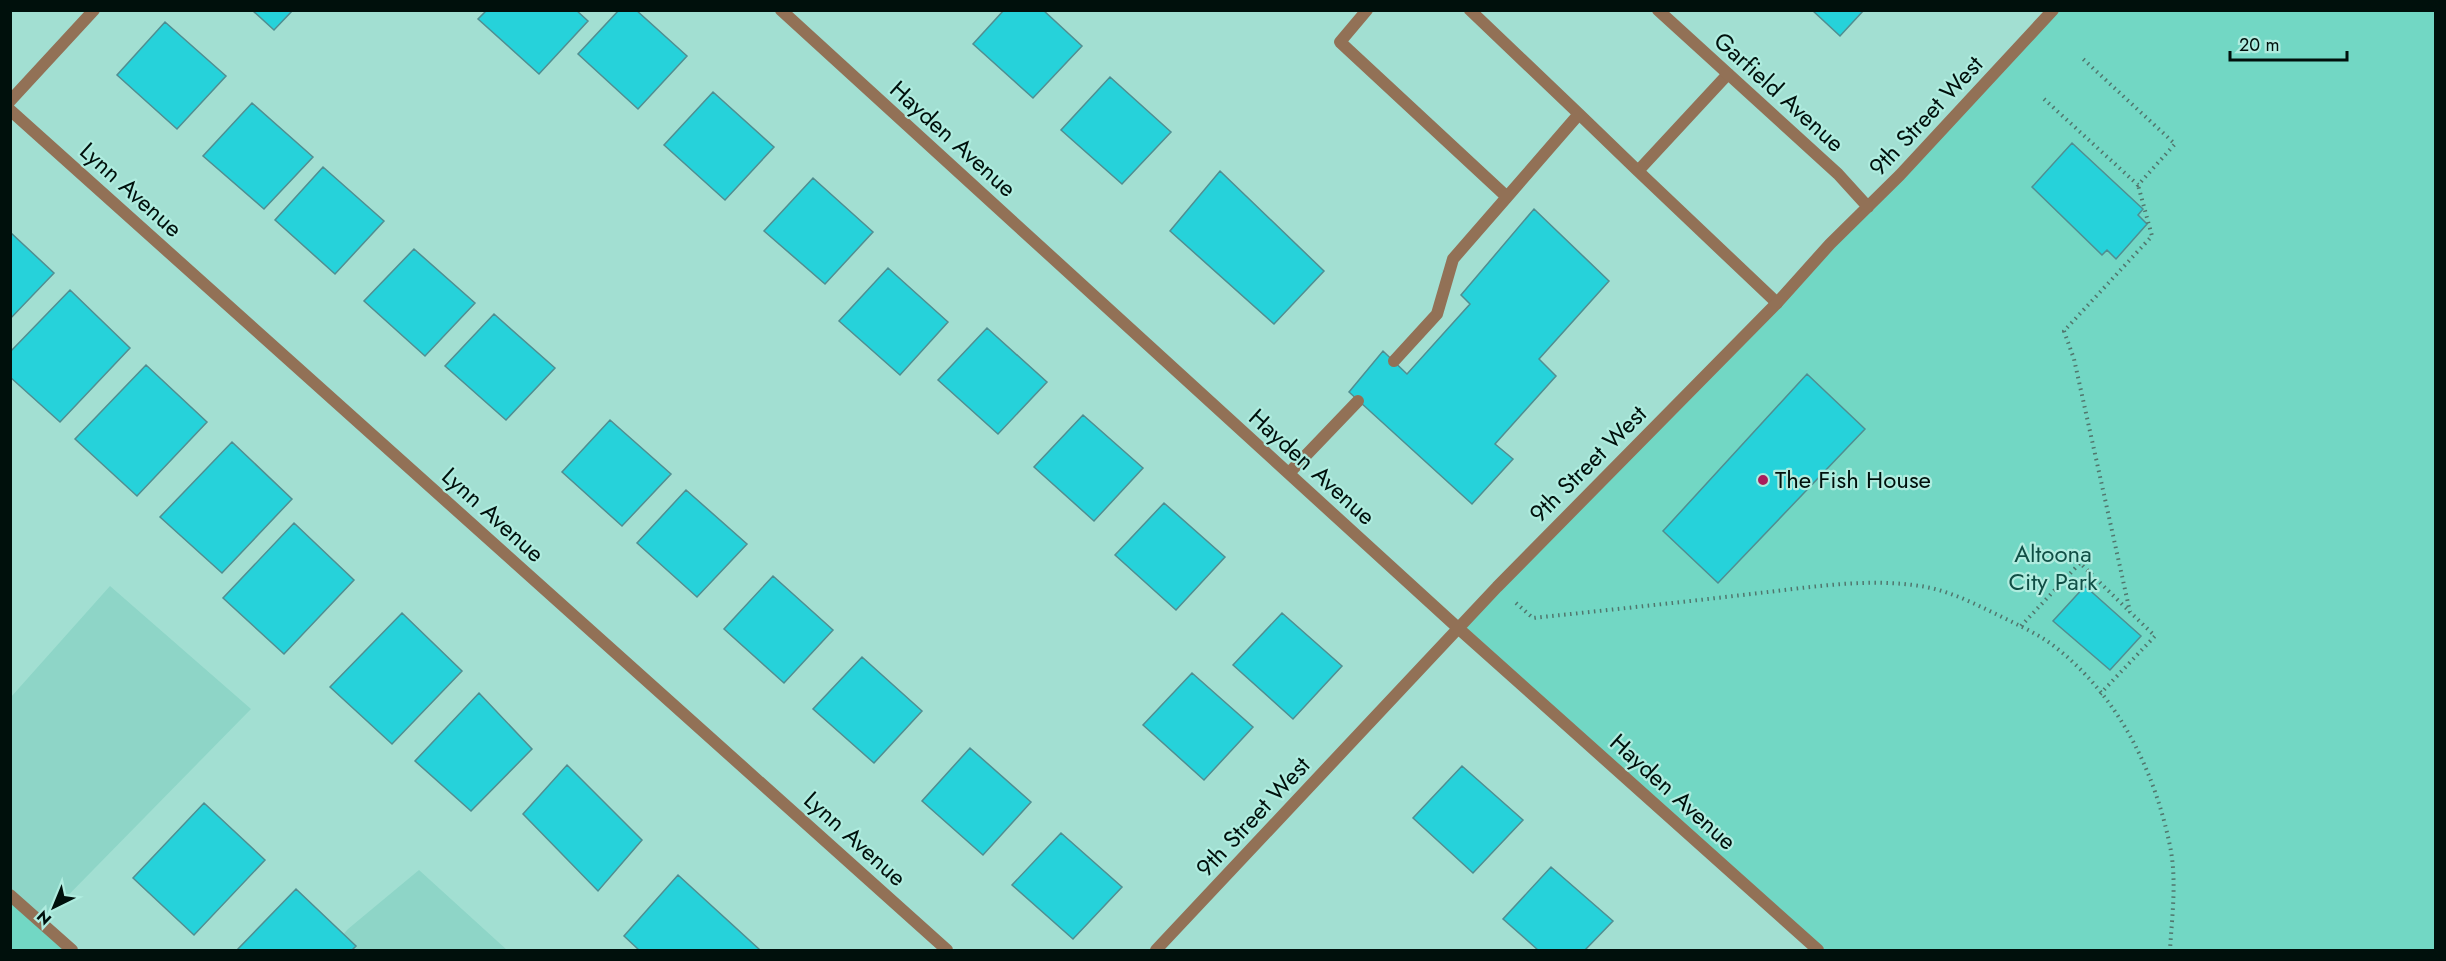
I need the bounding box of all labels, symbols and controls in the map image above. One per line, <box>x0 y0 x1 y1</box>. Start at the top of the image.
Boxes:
street label: Garfield Avenue <box>1706 23 1852 160</box>
scale bar <box>2230 24 2347 62</box>
text: 20 m <box>2239 32 2279 58</box>
street label: 9th Street West <box>1860 47 1991 184</box>
street label: Hayden Avenue <box>882 72 1024 205</box>
street label: Lynn Avenue <box>72 134 190 245</box>
street label: 9th Street West <box>1521 397 1654 530</box>
street label: Hayden Avenue <box>1241 400 1383 533</box>
street label: Lynn Avenue <box>434 459 552 570</box>
place label: The Fish House <box>1775 462 1931 497</box>
marker: The Fish House <box>1756 473 1770 487</box>
park label: Altoona City Park <box>2009 536 2098 599</box>
street label: Hayden Avenue <box>1602 725 1744 858</box>
street label: 9th Street West <box>1187 748 1318 885</box>
street label: Lynn Avenue <box>796 783 914 894</box>
north arrow <box>24 877 84 937</box>
text: N <box>32 905 57 930</box>

